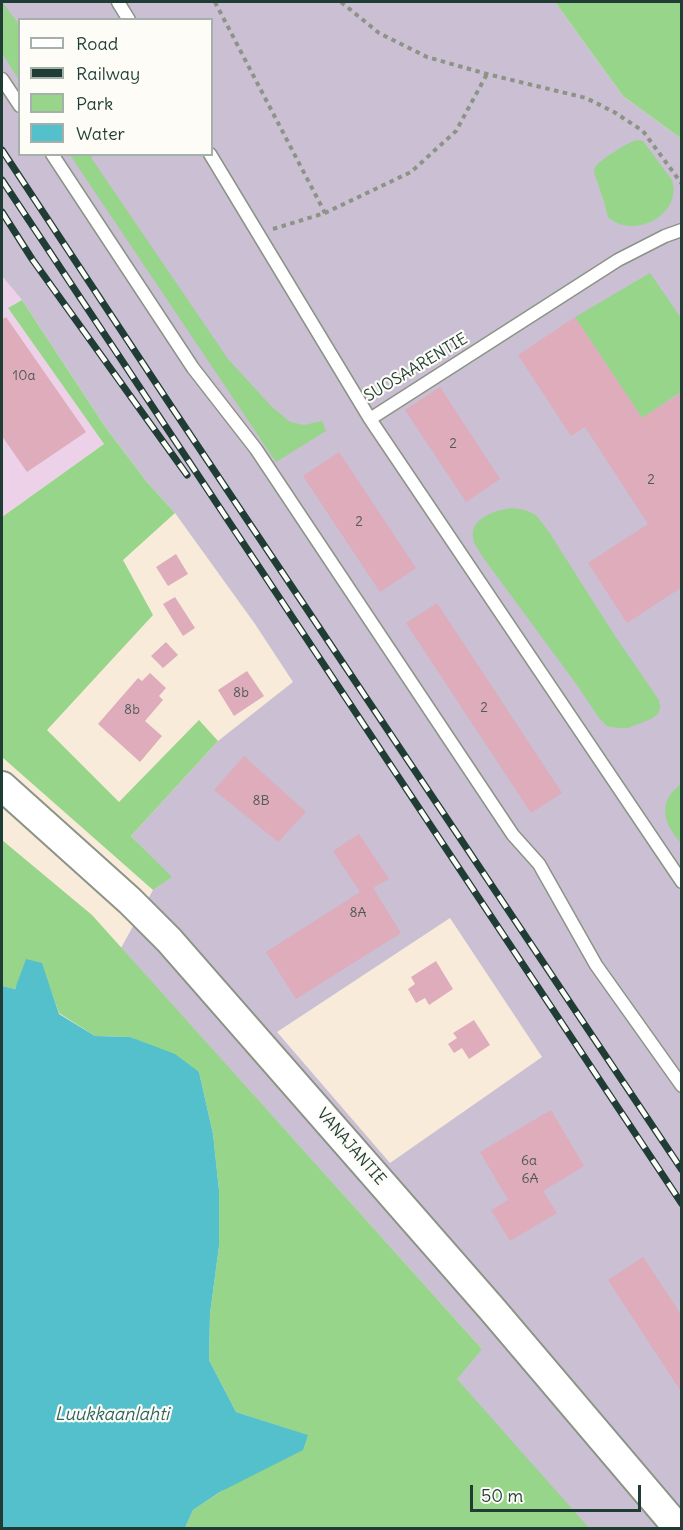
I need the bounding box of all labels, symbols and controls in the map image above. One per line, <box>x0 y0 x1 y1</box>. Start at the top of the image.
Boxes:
legend <box>18 18 213 156</box>
text: Road <box>76 32 118 55</box>
text: Railway <box>76 62 140 85</box>
text: Park <box>76 92 113 115</box>
text: Water <box>76 122 125 145</box>
street label: SUOSAARENTIE <box>361 330 471 406</box>
house number: 10a <box>13 368 35 384</box>
house number: 2 <box>449 436 457 452</box>
house number: 2 <box>647 472 655 488</box>
house number: 2 <box>355 514 363 530</box>
house number: 8b <box>233 685 249 701</box>
house number: 2 <box>480 700 488 716</box>
house number: 8b <box>124 702 140 718</box>
house number: 8B <box>252 793 270 809</box>
house number: 8A <box>349 905 367 921</box>
street label: VANAJANTIE <box>313 1105 389 1189</box>
house number: 6a <box>521 1153 537 1169</box>
house number: 6A <box>521 1171 539 1187</box>
water label: Luukkaanlahti <box>55 1404 169 1426</box>
scale bar <box>473 1473 644 1511</box>
text: 50 m <box>481 1484 523 1507</box>

